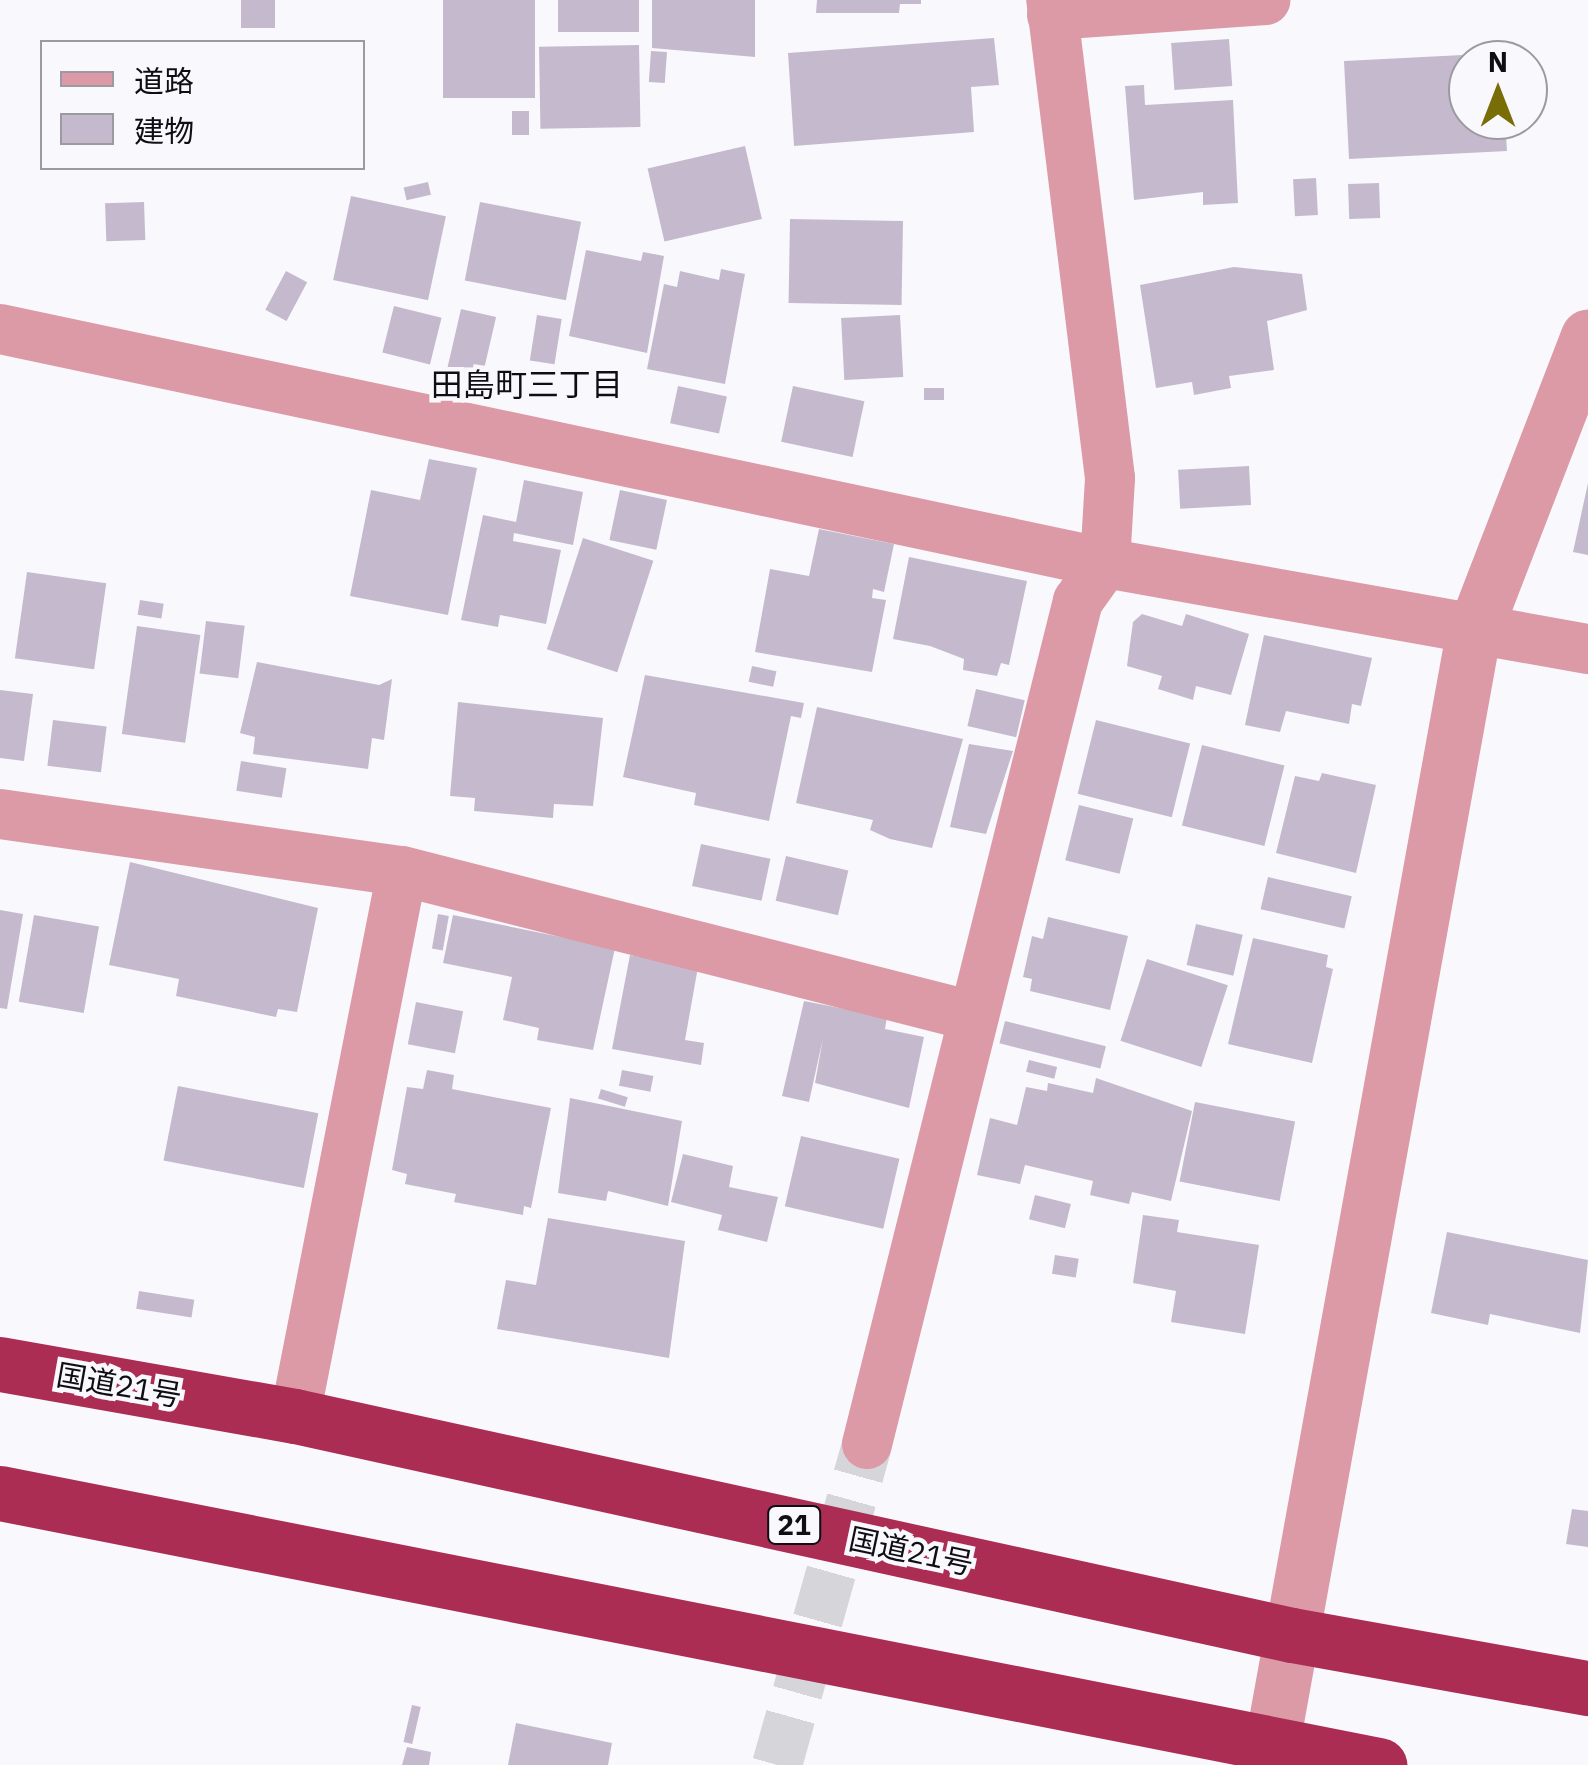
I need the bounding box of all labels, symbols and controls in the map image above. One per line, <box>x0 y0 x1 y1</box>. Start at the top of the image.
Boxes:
legend <box>40 40 365 170</box>
north arrow <box>1448 40 1548 140</box>
text: N <box>1488 43 1508 80</box>
text: 道路 <box>134 61 194 100</box>
text: 建物 <box>134 111 194 150</box>
district label: 田島町三丁目 <box>431 365 623 403</box>
street label: 国道21号 <box>54 1356 184 1414</box>
road number: 21 <box>766 1502 822 1548</box>
street label: 国道21号 <box>846 1520 976 1582</box>

